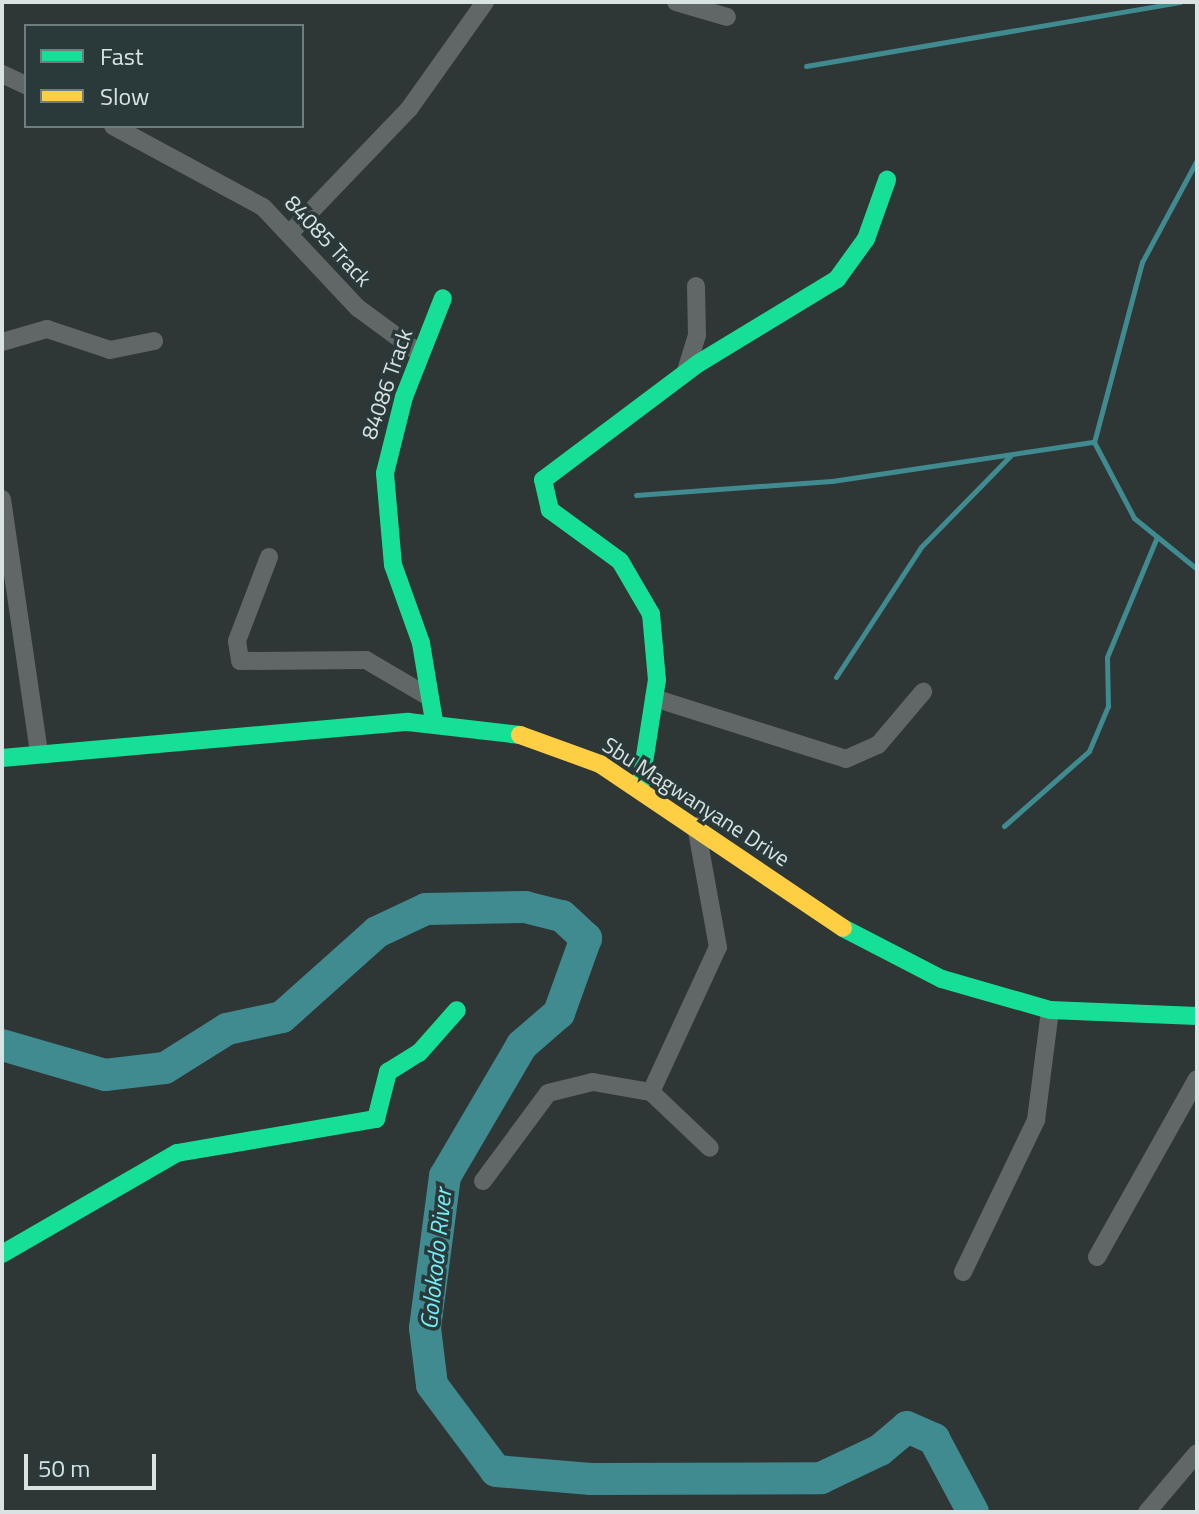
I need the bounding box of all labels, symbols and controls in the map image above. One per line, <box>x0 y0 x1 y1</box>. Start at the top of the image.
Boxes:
legend <box>24 24 304 128</box>
text: Fast <box>100 38 143 74</box>
text: Slow <box>100 78 149 114</box>
street label: 84085 Track <box>279 190 377 292</box>
street label: 84086 Track <box>356 325 418 443</box>
street label: Sbu Magwanyane Drive <box>598 732 794 872</box>
water label: Golokodo River <box>414 1187 458 1331</box>
scale bar <box>28 1438 160 1488</box>
text: 50 m <box>38 1450 90 1486</box>

